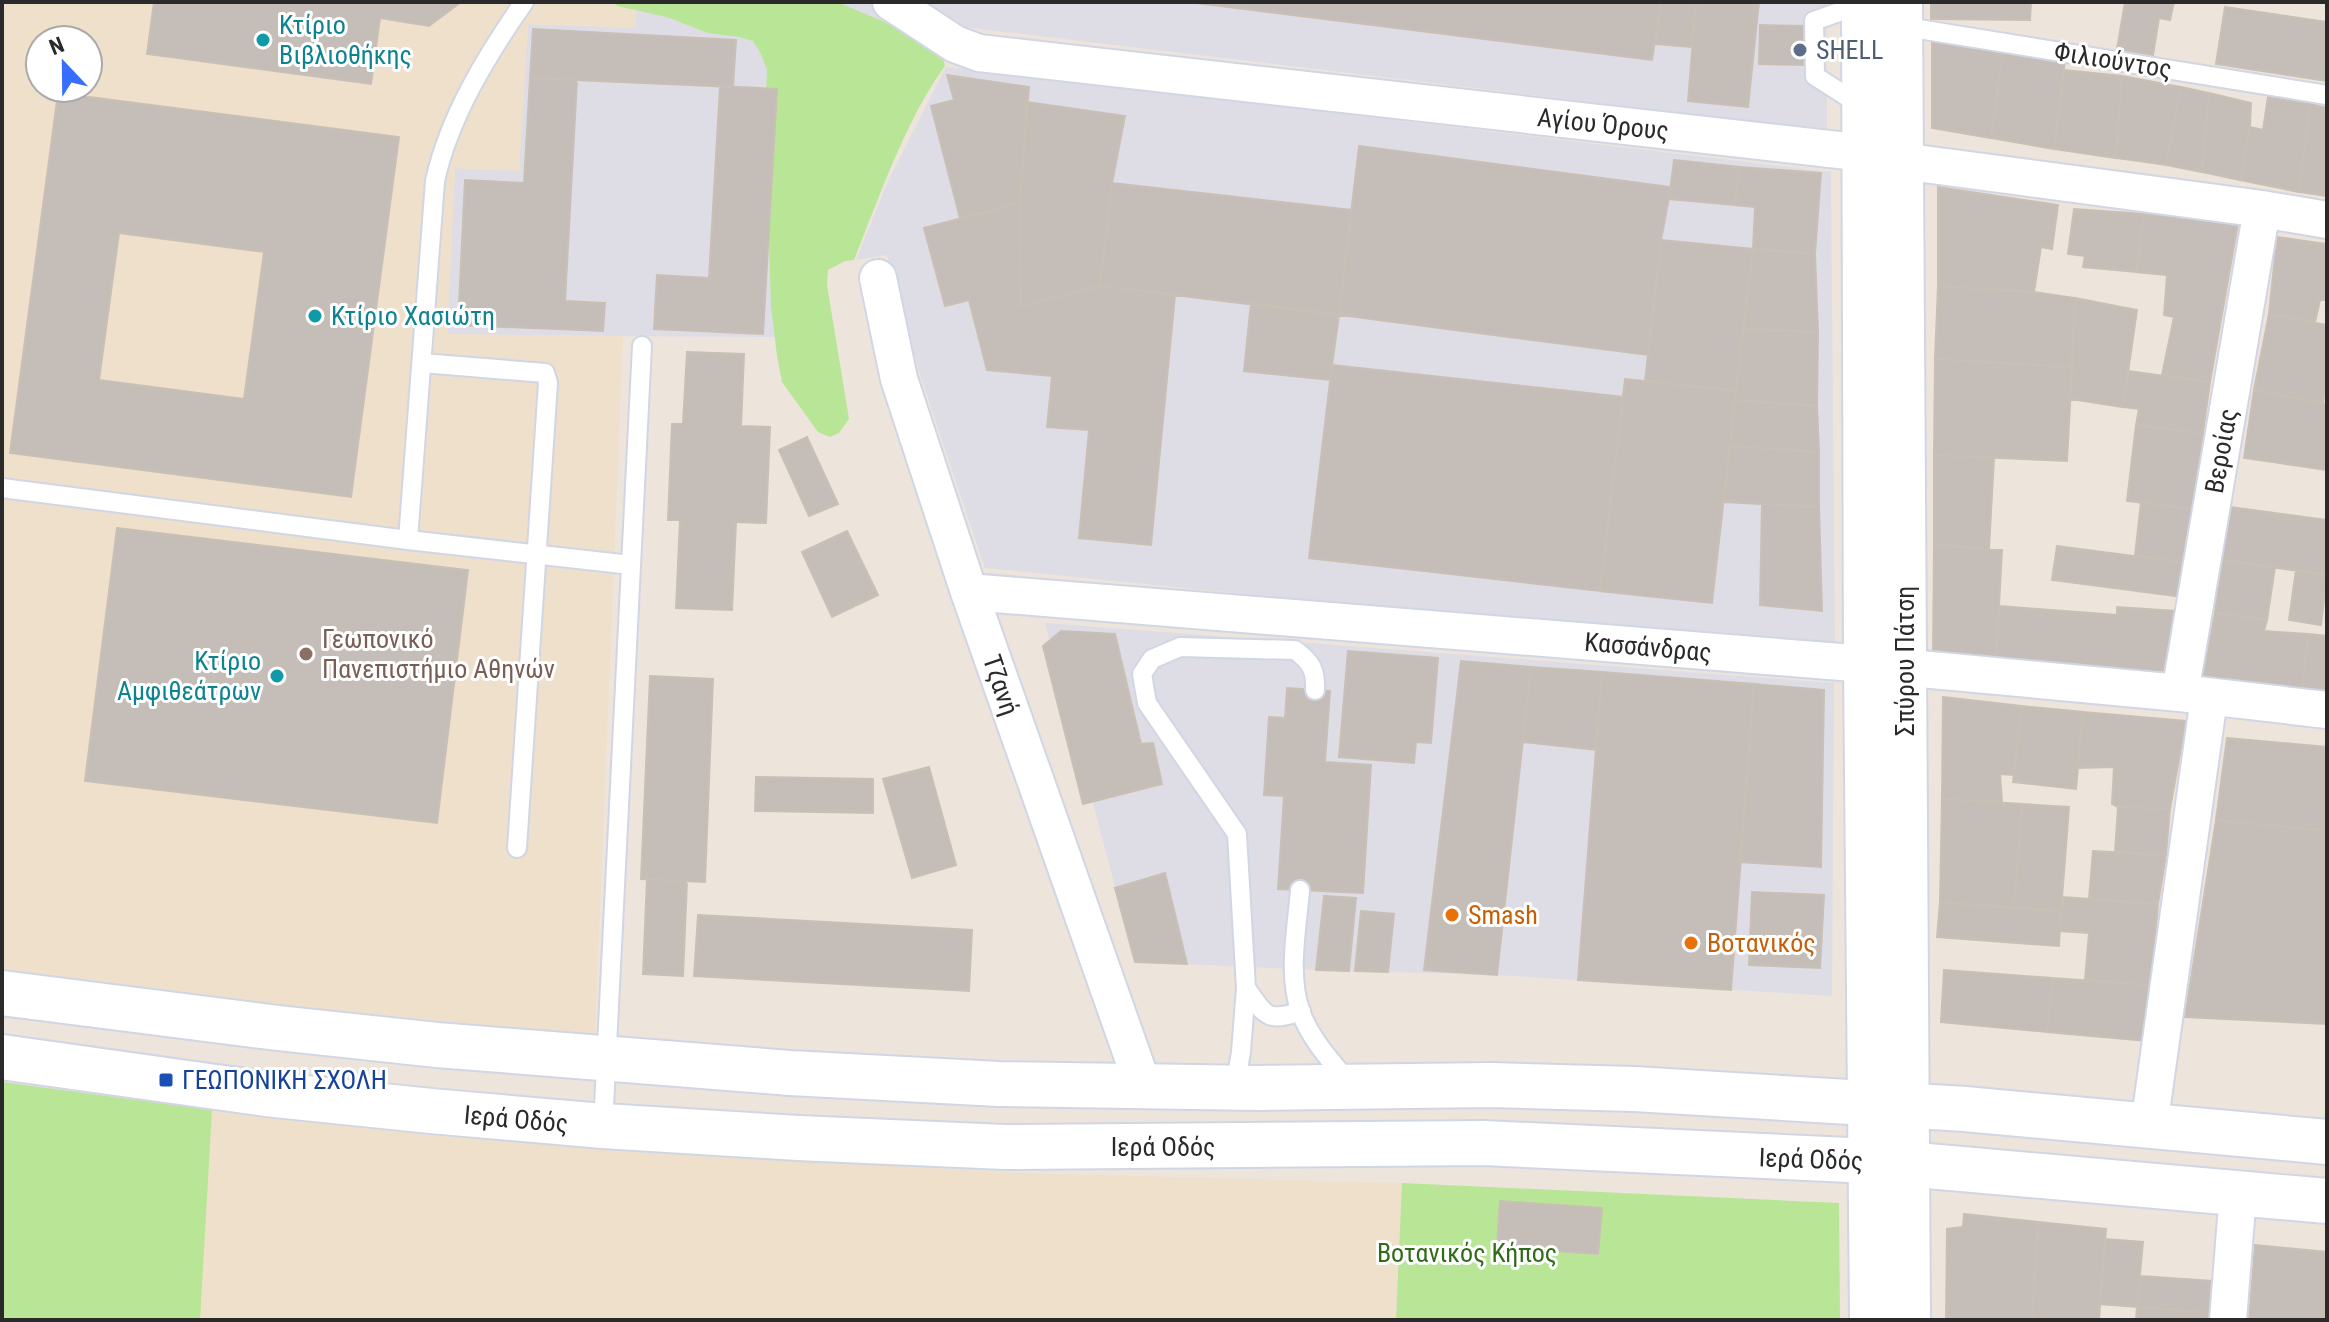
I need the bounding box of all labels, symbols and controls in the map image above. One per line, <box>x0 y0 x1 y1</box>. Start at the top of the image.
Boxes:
place label: Κτίριο Βιβλιοθήκης <box>279 10 412 70</box>
north arrow <box>24 24 104 104</box>
marker: Κτίριο Βιβλιοθήκης <box>254 31 272 49</box>
text: N <box>46 32 68 60</box>
place label: SHELL <box>1816 35 1883 65</box>
street label: Φιλιούντος <box>2052 36 2174 84</box>
marker: SHELL <box>1791 41 1809 59</box>
street label: Αγίου Όρους <box>1536 102 1670 146</box>
place label: Κτίριο Χασιώτη <box>331 301 495 331</box>
marker: Κτίριο Χασιώτη <box>306 307 324 325</box>
street label: Βεροίας <box>2199 406 2243 496</box>
street label: Σπύρου Πάτση <box>1890 586 1920 736</box>
place label: Γεωπονικό Πανεπιστήμιο Αθηνών <box>322 624 555 684</box>
street label: Κασσάνδρας <box>1583 626 1713 668</box>
marker: Γεωπονικό Πανεπιστήμιο Αθηνών <box>297 645 315 663</box>
place label: Κτίριο Αμφιθεάτρων <box>117 646 261 706</box>
street label: Τζανή <box>977 651 1025 719</box>
marker: Κτίριο Αμφιθεάτρων <box>268 667 286 685</box>
place label: Smash <box>1468 900 1538 930</box>
marker: Smash <box>1443 906 1461 924</box>
place label: Βοτανικός <box>1707 928 1816 958</box>
marker: Βοτανικός <box>1682 934 1700 952</box>
place label: ΓΕΩΠΟΝΙΚΗ ΣΧΟΛΗ <box>182 1065 387 1095</box>
marker: ΓΕΩΠΟΝΙΚΗ ΣΧΟΛΗ <box>157 1071 175 1089</box>
street label: Ιερά Οδός <box>463 1100 569 1138</box>
street label: Ιερά Οδός <box>1111 1132 1215 1162</box>
street label: Ιερά Οδός <box>1758 1142 1864 1176</box>
park label: Βοτανικός Κήπος <box>1377 1238 1557 1268</box>

